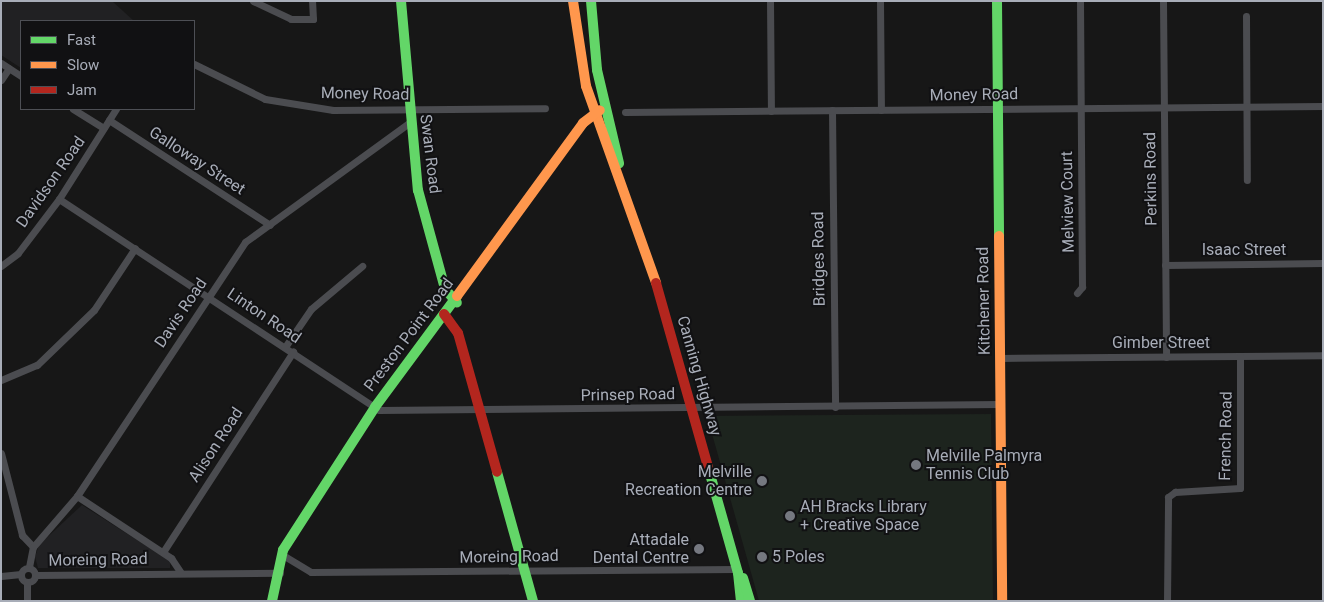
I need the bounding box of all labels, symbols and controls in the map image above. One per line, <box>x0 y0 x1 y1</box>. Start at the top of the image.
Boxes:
legend <box>20 20 195 110</box>
text: Fast <box>67 31 96 49</box>
text: Slow <box>67 56 99 74</box>
text: Jam <box>67 81 97 99</box>
street label: Money Road <box>321 84 409 104</box>
street label: Money Road <box>930 85 1018 105</box>
street label: Swan Road <box>416 113 444 195</box>
street label: Galloway Street <box>145 123 249 199</box>
street label: Perkins Road <box>1141 132 1161 226</box>
street label: Davidson Road <box>13 133 89 231</box>
street label: Melview Court <box>1058 151 1078 253</box>
street label: Bridges Road <box>809 211 829 307</box>
street label: Isaac Street <box>1202 240 1286 260</box>
street label: Kitchener Road <box>973 247 995 355</box>
street label: Davis Road <box>151 275 211 351</box>
street label: Preston Point Road <box>360 275 458 395</box>
street label: Linton Road <box>223 284 305 348</box>
street label: Canning Highway <box>673 314 725 438</box>
street label: Gimber Street <box>1112 333 1210 353</box>
street label: Prinsep Road <box>581 385 675 405</box>
street label: French Road <box>1216 391 1236 481</box>
street label: Alison Road <box>185 404 247 486</box>
place label: Melville Palmyra Tennis Club <box>926 446 1042 484</box>
marker: Melville Palmyra Tennis Club <box>910 459 922 471</box>
place label: Melville Recreation Centre <box>625 462 752 500</box>
marker: Melville Recreation Centre <box>756 475 768 487</box>
place label: AH Bracks Library + Creative Space <box>800 497 927 535</box>
marker: AH Bracks Library + Creative Space <box>784 510 796 522</box>
place label: Attadale Dental Centre <box>593 530 689 568</box>
marker: Attadale Dental Centre <box>693 543 705 555</box>
street label: Moreing Road <box>459 547 559 567</box>
place label: 5 Poles <box>772 547 825 567</box>
street label: Moreing Road <box>48 550 148 570</box>
marker: 5 Poles <box>756 551 768 563</box>

